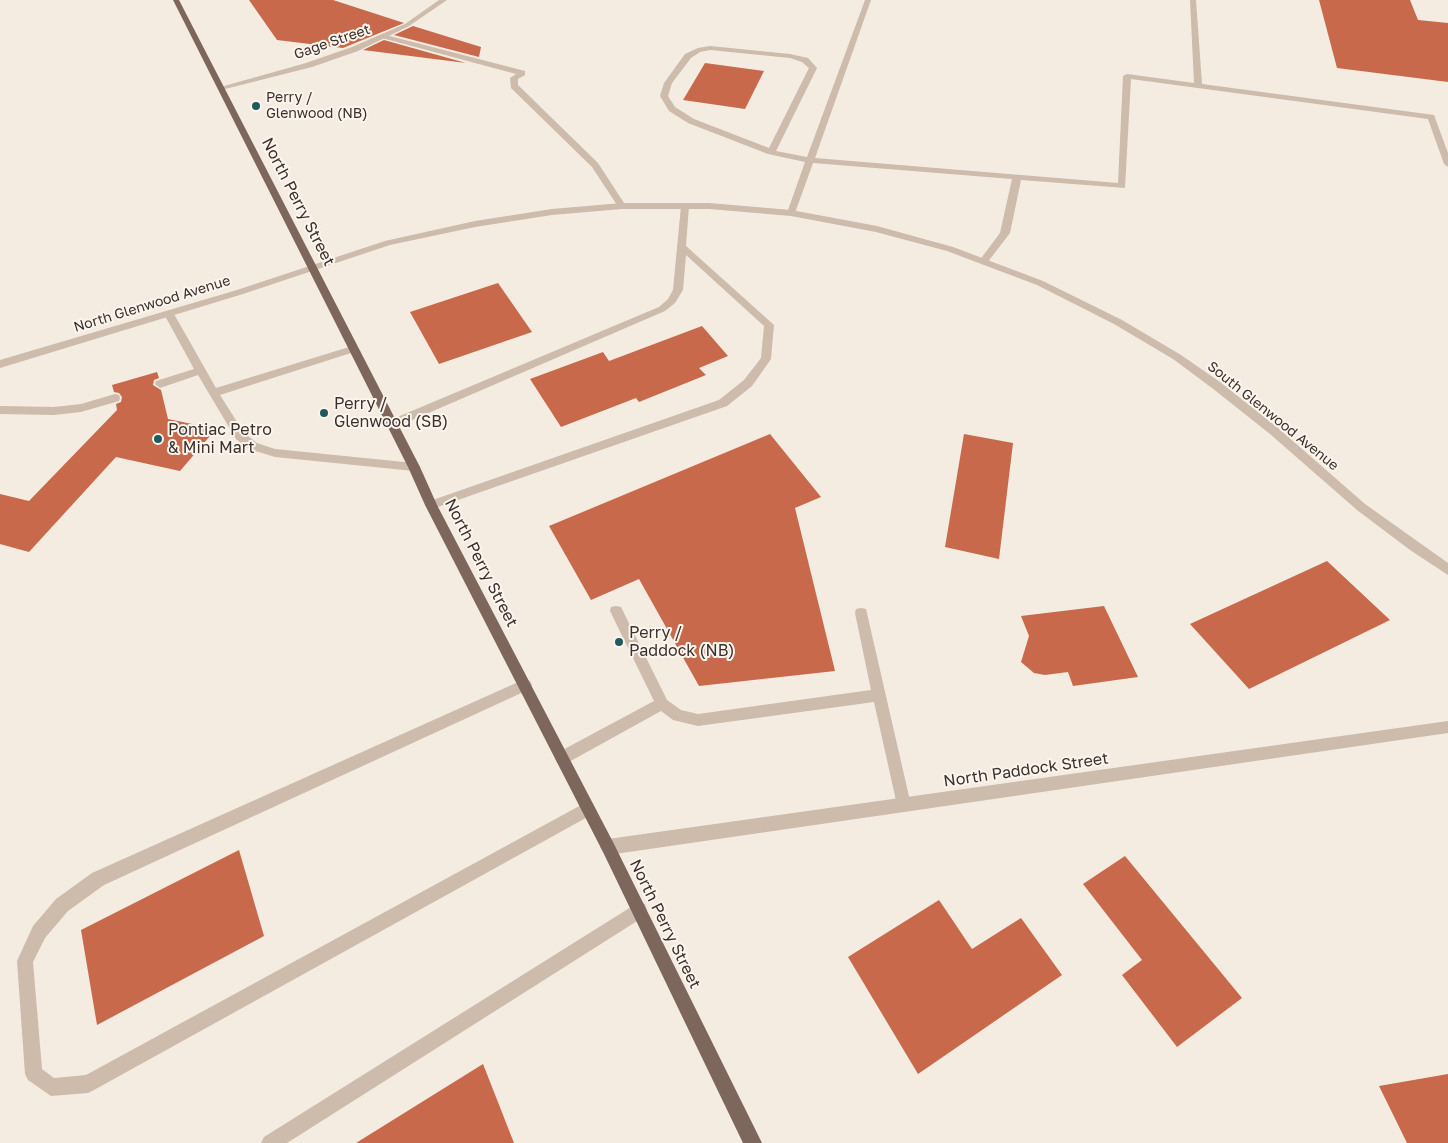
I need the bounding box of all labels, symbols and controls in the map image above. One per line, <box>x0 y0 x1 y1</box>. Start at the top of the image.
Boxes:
street label: Gage Street <box>292 21 372 63</box>
place label: Perry / Glenwood (NB) <box>266 90 368 122</box>
marker: Perry / Glenwood (NB) <box>250 100 262 112</box>
street label: North Perry Street <box>257 135 339 269</box>
street label: North Glenwood Avenue <box>72 272 232 336</box>
street label: South Glenwood Avenue <box>1204 358 1342 474</box>
place label: Perry / Glenwood (SB) <box>334 394 448 432</box>
marker: Perry / Glenwood (SB) <box>318 407 330 419</box>
place label: Pontiac Petro & Mini Mart <box>168 420 272 458</box>
marker: Pontiac Petro & Mini Mart <box>152 433 164 445</box>
street label: North Perry Street <box>440 496 522 630</box>
place label: Perry / Paddock (NB) <box>629 623 734 661</box>
marker: Perry / Paddock (NB) <box>613 636 625 648</box>
street label: North Paddock Street <box>942 749 1110 791</box>
street label: North Perry Street <box>625 856 705 992</box>

